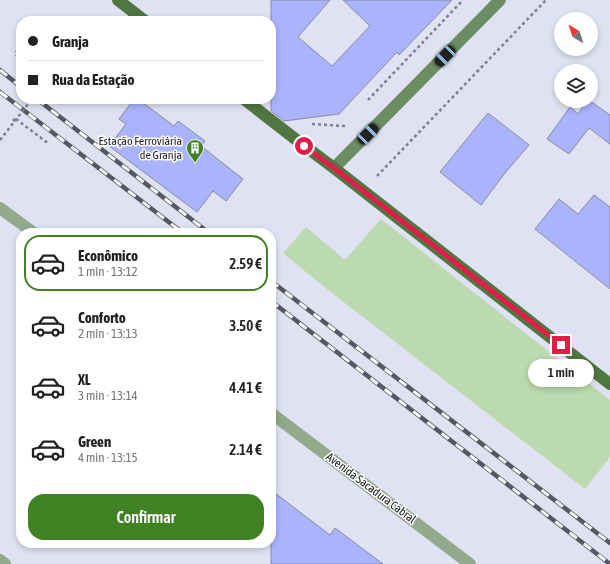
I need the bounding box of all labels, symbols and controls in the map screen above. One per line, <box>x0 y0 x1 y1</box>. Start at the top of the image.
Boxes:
north arrow <box>554 12 598 56</box>
map controls <box>554 12 598 108</box>
text: Granja <box>52 33 89 50</box>
car <box>432 43 458 69</box>
button: layers <box>554 64 598 108</box>
text: Rua da Estação <box>52 71 134 88</box>
car <box>355 121 381 147</box>
place label: Estação Ferroviária de Granja <box>99 134 182 162</box>
route start <box>295 137 313 155</box>
building icon: Estação Ferroviária de Granja <box>185 138 205 163</box>
icon: car <box>30 245 66 281</box>
text: Econômico <box>78 247 138 264</box>
text: 2.59 € <box>229 255 262 272</box>
text: 1 min · 13:12 <box>78 264 138 279</box>
icon: car <box>30 307 66 343</box>
text: Conforto <box>78 309 126 326</box>
text: 3.50 € <box>229 317 262 334</box>
text: 2 min · 13:13 <box>78 326 138 341</box>
route end <box>552 336 570 354</box>
callout: 1 min <box>528 359 594 387</box>
text: 1 min <box>548 365 574 380</box>
icon: car <box>30 369 66 405</box>
text: XL <box>78 371 91 388</box>
text: 4.41 € <box>229 379 262 396</box>
text: 3 min · 13:14 <box>78 388 138 403</box>
icon: car <box>30 431 66 467</box>
text: Green <box>78 433 111 450</box>
text: 2.14 € <box>229 441 262 458</box>
text: 4 min · 13:15 <box>78 450 138 465</box>
street label: Avenida Sacadura Cabral <box>323 450 419 527</box>
button: Confirmar <box>28 494 264 540</box>

